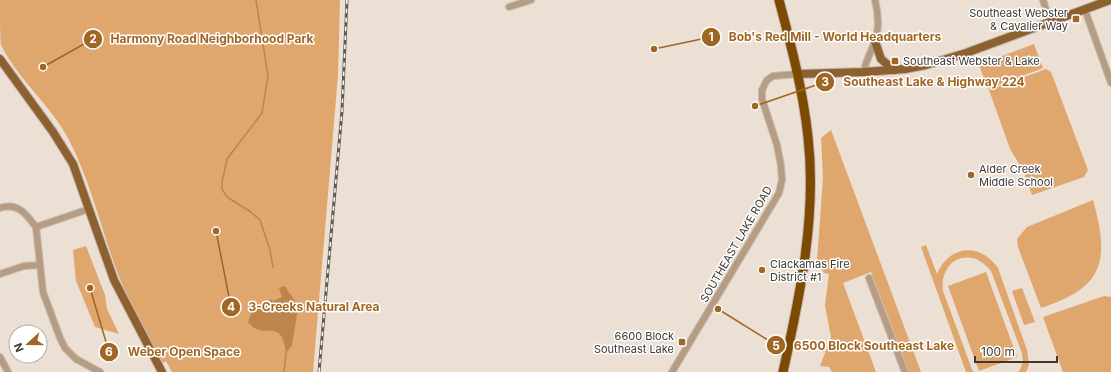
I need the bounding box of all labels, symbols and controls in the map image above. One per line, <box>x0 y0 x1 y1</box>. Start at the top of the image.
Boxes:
place label: Southeast Webster & Cavalier Way <box>969 6 1068 33</box>
marker: Southeast Webster & Cavalier Way <box>1071 14 1081 24</box>
callout: Bob's Red Mill - World Headquarters <box>701 25 949 49</box>
callout: Harmony Road Neighborhood Park <box>83 27 322 51</box>
text: 1 <box>708 29 714 44</box>
text: Bob's Red Mill - World Headquarters <box>729 29 942 44</box>
text: 2 <box>89 31 97 46</box>
text: Harmony Road Neighborhood Park <box>111 31 314 46</box>
place label: Southeast Webster & Lake <box>903 54 1040 68</box>
marker: Southeast Webster & Lake <box>890 56 900 66</box>
callout: Southeast Lake & Highway 224 <box>815 70 1033 94</box>
text: 3 <box>821 74 829 89</box>
text: Southeast Lake & Highway 224 <box>843 74 1025 89</box>
place label: Alder Creek Middle School <box>979 162 1053 189</box>
marker: Alder Creek Middle School <box>966 170 976 180</box>
street label: SOUTHEAST LAKE ROAD <box>697 183 775 305</box>
place label: Clackamas Fire District #1 <box>770 257 850 284</box>
marker: Clackamas Fire District #1 <box>757 265 767 275</box>
callout: 3-Creeks Natural Area <box>221 295 388 319</box>
text: 4 <box>227 299 235 314</box>
text: 3-Creeks Natural Area <box>248 299 380 314</box>
north arrow <box>8 324 48 364</box>
place label: 6600 Block Southeast Lake <box>594 329 674 356</box>
callout: 6500 Block Southeast Lake <box>766 333 962 357</box>
marker: 6600 Block Southeast Lake <box>677 337 687 347</box>
text: 5 <box>772 338 780 353</box>
text: 6500 Block Southeast Lake <box>794 338 954 353</box>
scale bar <box>975 338 1057 364</box>
callout: Weber Open Space <box>99 340 248 364</box>
text: N <box>11 341 27 354</box>
text: 6 <box>105 344 113 359</box>
text: Weber Open Space <box>128 344 240 359</box>
text: 100 m <box>981 344 1015 359</box>

